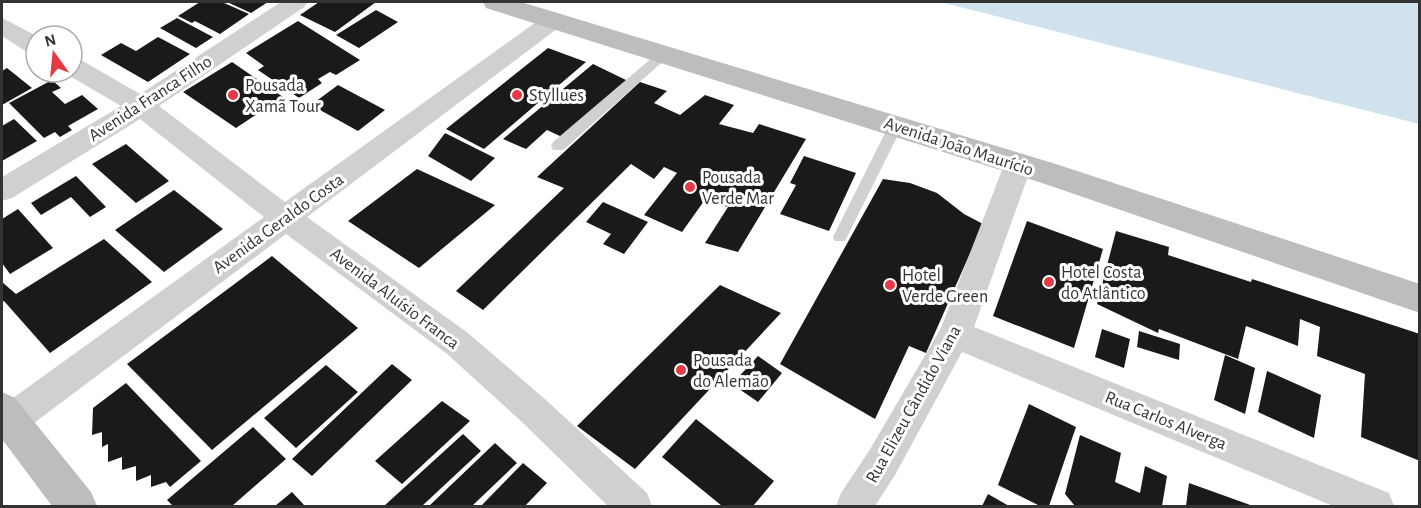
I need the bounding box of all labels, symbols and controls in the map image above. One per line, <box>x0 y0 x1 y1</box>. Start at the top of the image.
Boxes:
north arrow <box>24 24 84 84</box>
text: N <box>43 31 58 50</box>
street label: Avenida Franca Filho <box>86 52 216 145</box>
place label: Pousada Xamã Tour <box>245 77 321 116</box>
place label: Styllues <box>529 87 584 105</box>
marker: Pousada Xamã Tour <box>226 88 240 102</box>
marker: Styllues <box>510 88 524 102</box>
street label: Avenida João Maurício <box>882 114 1036 180</box>
place label: Pousada Verde Mar <box>702 169 774 208</box>
street label: Avenida Geraldo Costa <box>210 170 347 277</box>
marker: Pousada Verde Mar <box>683 180 697 194</box>
street label: Avenida Aluísio Franca <box>327 245 462 353</box>
place label: Hotel Costa do Atlântico <box>1061 264 1146 303</box>
place label: Hotel Verde Green <box>902 267 988 306</box>
marker: Hotel Costa do Atlântico <box>1042 275 1056 289</box>
marker: Hotel Verde Green <box>883 278 897 292</box>
street label: Rua Elizeu Cândido Viana <box>863 323 965 486</box>
place label: Pousada do Alemão <box>693 352 769 391</box>
marker: Pousada do Alemão <box>674 363 688 377</box>
street label: Rua Carlos Alverga <box>1102 388 1229 454</box>

